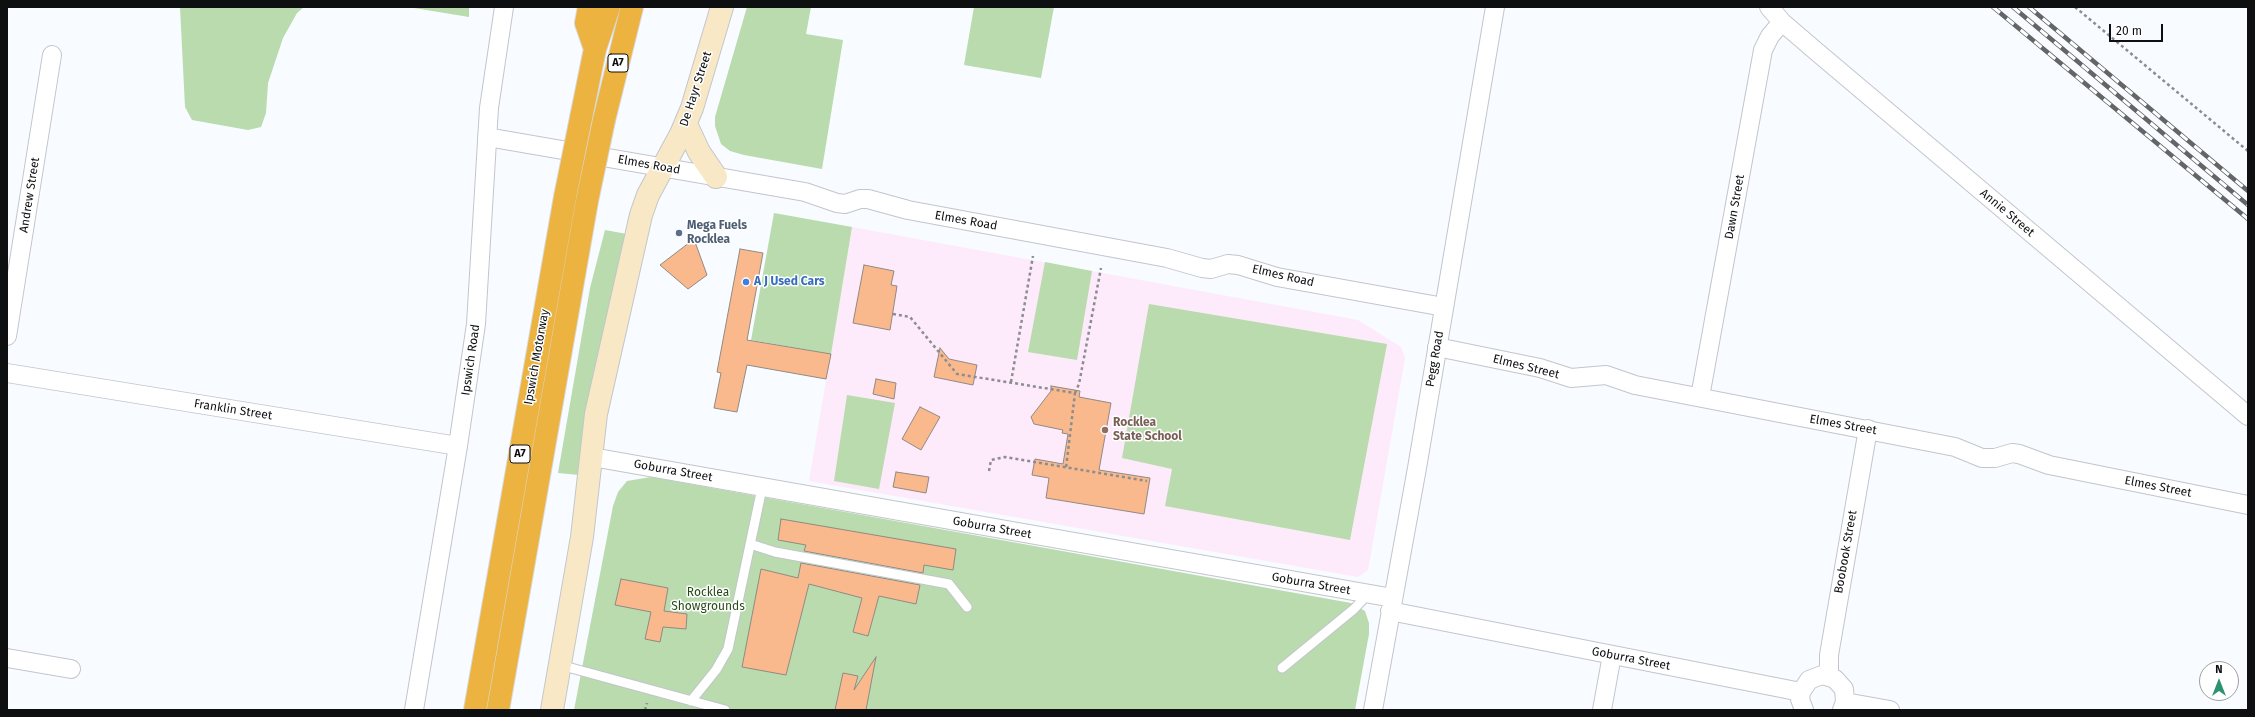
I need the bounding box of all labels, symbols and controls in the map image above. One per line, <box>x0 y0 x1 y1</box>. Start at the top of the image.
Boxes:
scale bar <box>2111 16 2165 42</box>
text: 20 m <box>2116 24 2142 38</box>
street label: De Hayr Street <box>677 50 715 128</box>
road number: A7 <box>608 54 628 72</box>
street label: Elmes Road <box>617 152 681 178</box>
street label: Andrew Street <box>17 156 43 234</box>
street label: Dawn Street <box>1722 174 1748 240</box>
street label: Annie Street <box>1977 186 2037 240</box>
street label: Elmes Road <box>934 208 998 234</box>
place label: Mega Fuels Rocklea <box>687 219 747 247</box>
marker: Mega Fuels Rocklea <box>674 228 684 238</box>
street label: Elmes Road <box>1251 262 1315 290</box>
place label: A J Used Cars <box>754 275 825 289</box>
marker: A J Used Cars <box>741 277 751 287</box>
street label: Ipswich Motorway <box>521 308 553 406</box>
street label: Ipswich Road <box>459 323 483 397</box>
street label: Pegg Road <box>1423 330 1447 388</box>
street label: Elmes Street <box>1491 352 1561 382</box>
street label: Franklin Street <box>193 397 273 423</box>
street label: Elmes Street <box>1808 412 1878 438</box>
place label: Rocklea State School <box>1113 416 1182 444</box>
marker: Rocklea State School <box>1100 425 1110 435</box>
road number: A7 <box>510 445 530 463</box>
street label: Goburra Street <box>632 457 714 485</box>
street label: Elmes Street <box>2123 473 2193 501</box>
street label: Boobook Street <box>1832 509 1860 595</box>
street label: Goburra Street <box>951 514 1033 542</box>
street label: Goburra Street <box>1270 570 1352 598</box>
park label: Rocklea Showgrounds <box>671 586 745 614</box>
street label: Goburra Street <box>1590 644 1672 674</box>
north arrow <box>2199 661 2239 701</box>
text: N <box>2215 663 2223 676</box>

